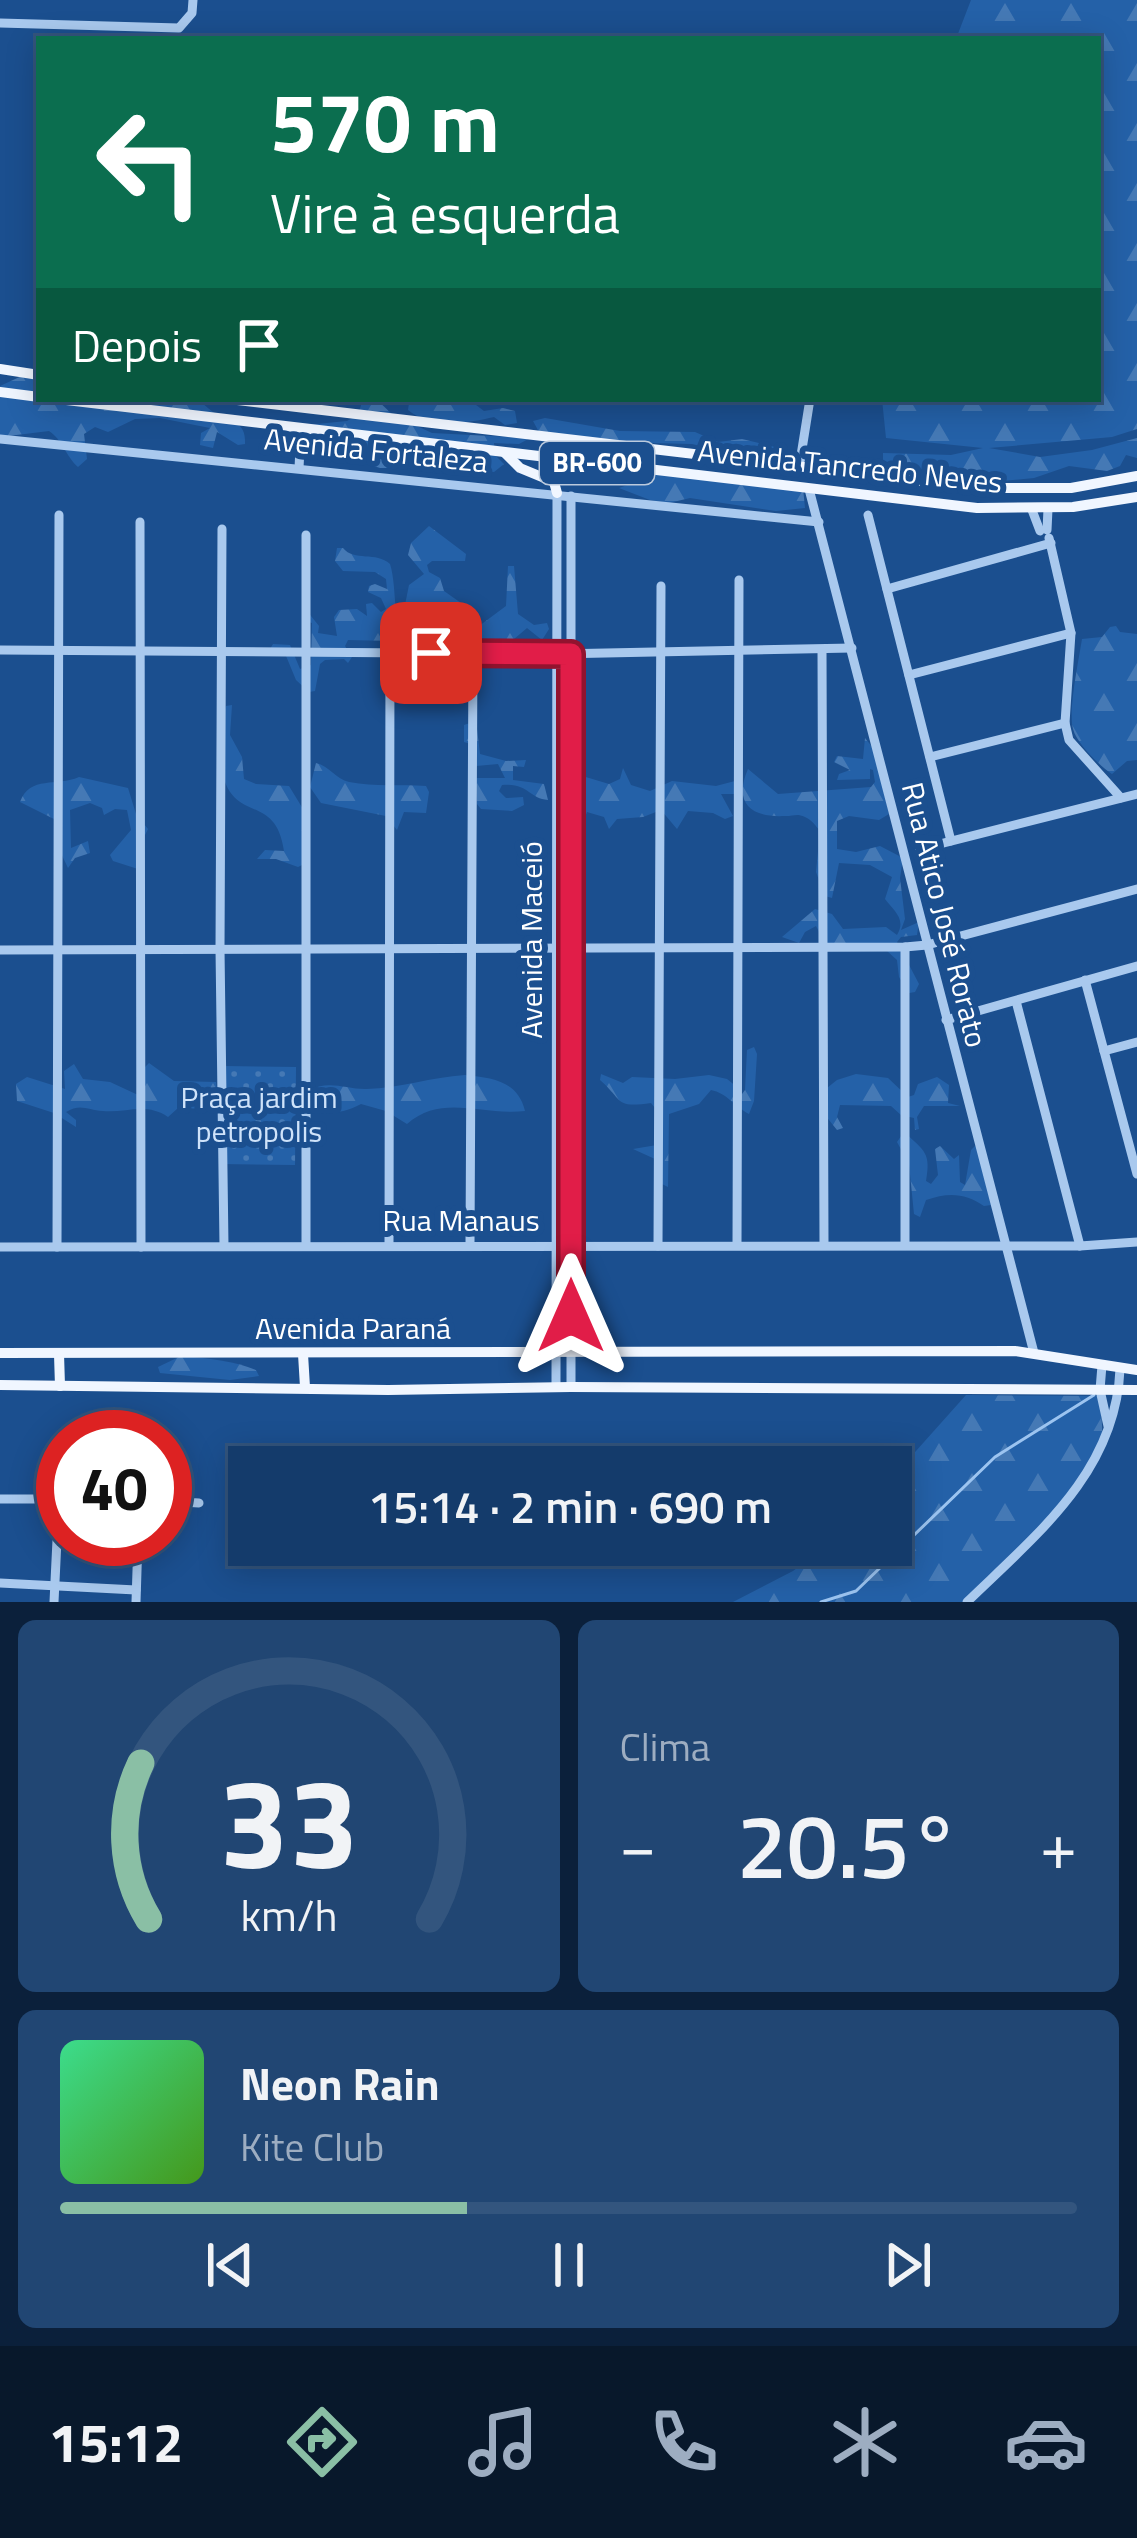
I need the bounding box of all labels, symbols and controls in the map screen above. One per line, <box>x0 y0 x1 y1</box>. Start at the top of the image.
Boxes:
text: 570 m <box>270 57 500 185</box>
icon: left <box>72 84 228 240</box>
text: Vire à esquerda <box>270 172 620 254</box>
text: Depois <box>72 311 202 379</box>
icon: arrive <box>226 312 292 378</box>
street label: Avenida Fortaleza <box>262 415 490 485</box>
street label: Avenida Tancredo Neves <box>696 427 1005 505</box>
road number: BR-600 <box>540 442 654 484</box>
pin <box>380 602 482 704</box>
icon: arrive <box>398 620 464 686</box>
street label: Rua Atico José Rorato <box>890 777 1000 1052</box>
street label: Avenida Maceió <box>508 841 554 1039</box>
park label: Praça jardim petropolis <box>180 1074 338 1154</box>
street label: Rua Manaus <box>382 1197 540 1243</box>
position arrow <box>508 1253 634 1379</box>
street label: Avenida Paraná <box>255 1305 451 1351</box>
speed limit sign: 40 <box>36 1410 192 1566</box>
text: 15:14 · 2 min · 690 m <box>368 1472 772 1540</box>
text: Clima <box>620 1717 710 1776</box>
text: 33 <box>219 1727 359 1916</box>
text: 20.5° <box>737 1776 960 1913</box>
text: − <box>620 1794 656 1895</box>
text: + <box>1040 1794 1077 1895</box>
text: km/h <box>240 1882 337 1948</box>
text: Neon Rain <box>240 2049 440 2117</box>
text: Kite Club <box>240 2117 384 2176</box>
icon: previous <box>197 2232 263 2298</box>
icon: pause <box>536 2232 602 2298</box>
icon: next <box>875 2232 941 2298</box>
icon: directions <box>280 2400 364 2484</box>
icon: music <box>461 2400 545 2484</box>
icon: phone <box>642 2400 726 2484</box>
icon: climate <box>823 2400 907 2484</box>
icon: car <box>1004 2400 1088 2484</box>
text: 15:12 <box>49 2401 183 2483</box>

